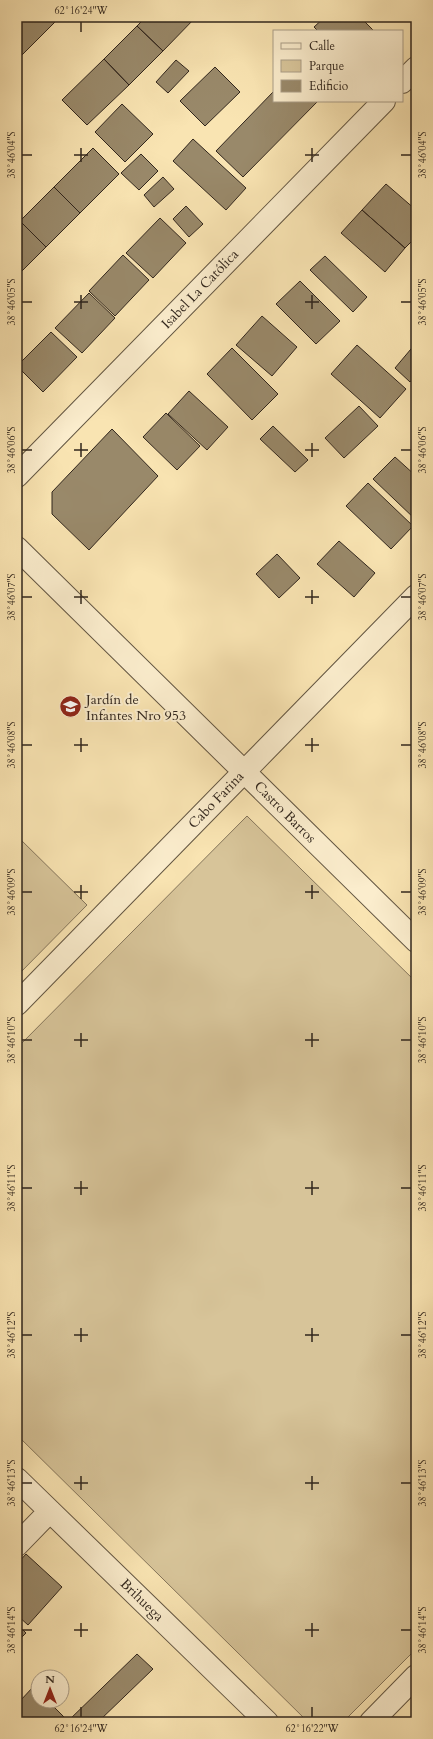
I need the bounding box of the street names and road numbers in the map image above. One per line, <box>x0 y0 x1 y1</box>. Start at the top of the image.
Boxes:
street label: Isabel La Católica <box>157 245 243 333</box>
street label: Cabo Farina <box>184 767 248 833</box>
street label: Castro Barros <box>250 777 320 847</box>
street label: Brihuega <box>116 1574 168 1626</box>

